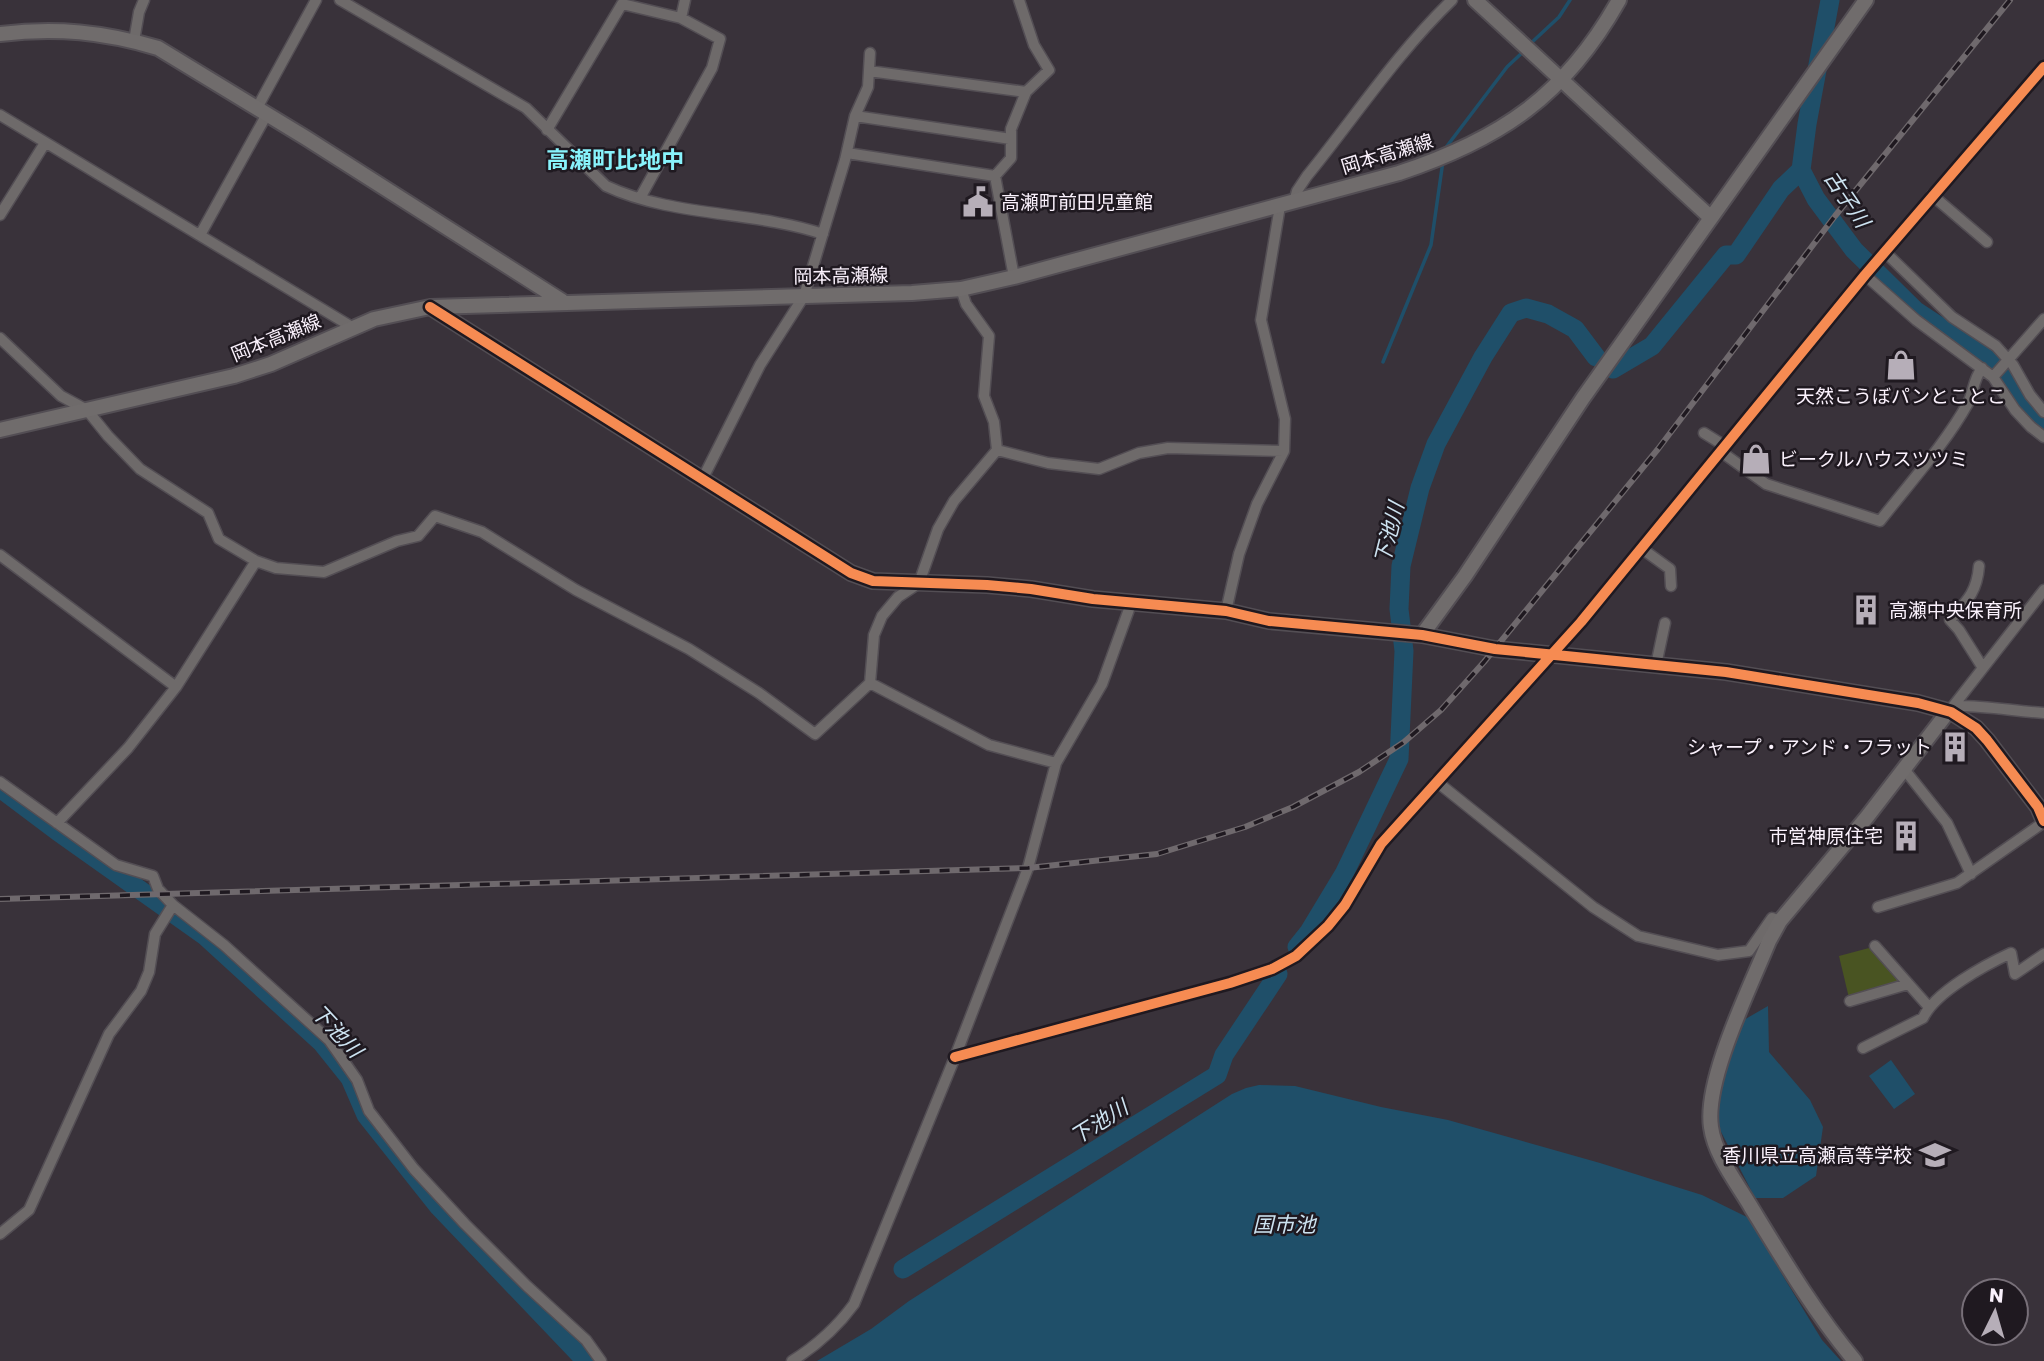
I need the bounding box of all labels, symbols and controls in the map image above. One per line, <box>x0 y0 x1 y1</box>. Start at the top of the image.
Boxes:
street label: 岡本高瀬線 <box>1338 127 1436 181</box>
district label: 高瀬町比地中 <box>546 144 684 176</box>
water label: 古子川 <box>1817 165 1878 235</box>
public building icon: 高瀬町前田児童館 <box>961 185 995 219</box>
place label: 高瀬町前田児童館 <box>1001 189 1153 216</box>
street label: 岡本高瀬線 <box>793 262 889 290</box>
street label: 岡本高瀬線 <box>227 308 325 368</box>
shop icon: 天然こうぼパンとことこ <box>1884 348 1918 382</box>
place label: 天然こうぼパンとことこ <box>1796 383 2006 410</box>
shop icon: ビークルハウスツツミ <box>1739 442 1773 476</box>
place label: ビークルハウスツツミ <box>1779 446 1968 473</box>
water label: 下池川 <box>1367 497 1411 567</box>
building icon: 高瀬中央保育所 <box>1849 593 1883 627</box>
place label: 高瀬中央保育所 <box>1889 597 2022 624</box>
building icon: シャープ・アンド・フラット <box>1938 730 1972 764</box>
place label: シャープ・アンド・フラット <box>1687 734 1932 761</box>
building icon: 市営神原住宅 <box>1889 819 1923 853</box>
place label: 市営神原住宅 <box>1769 823 1883 850</box>
water label: 下池川 <box>305 998 370 1065</box>
water label: 下池川 <box>1065 1092 1135 1151</box>
school or university icon: 香川県立高瀬高等学校 <box>1918 1138 1952 1172</box>
place label: 香川県立高瀬高等学校 <box>1722 1142 1912 1169</box>
water label: 国市池 <box>1253 1210 1317 1239</box>
north arrow <box>1960 1277 2030 1347</box>
text: N <box>1988 1281 2005 1310</box>

